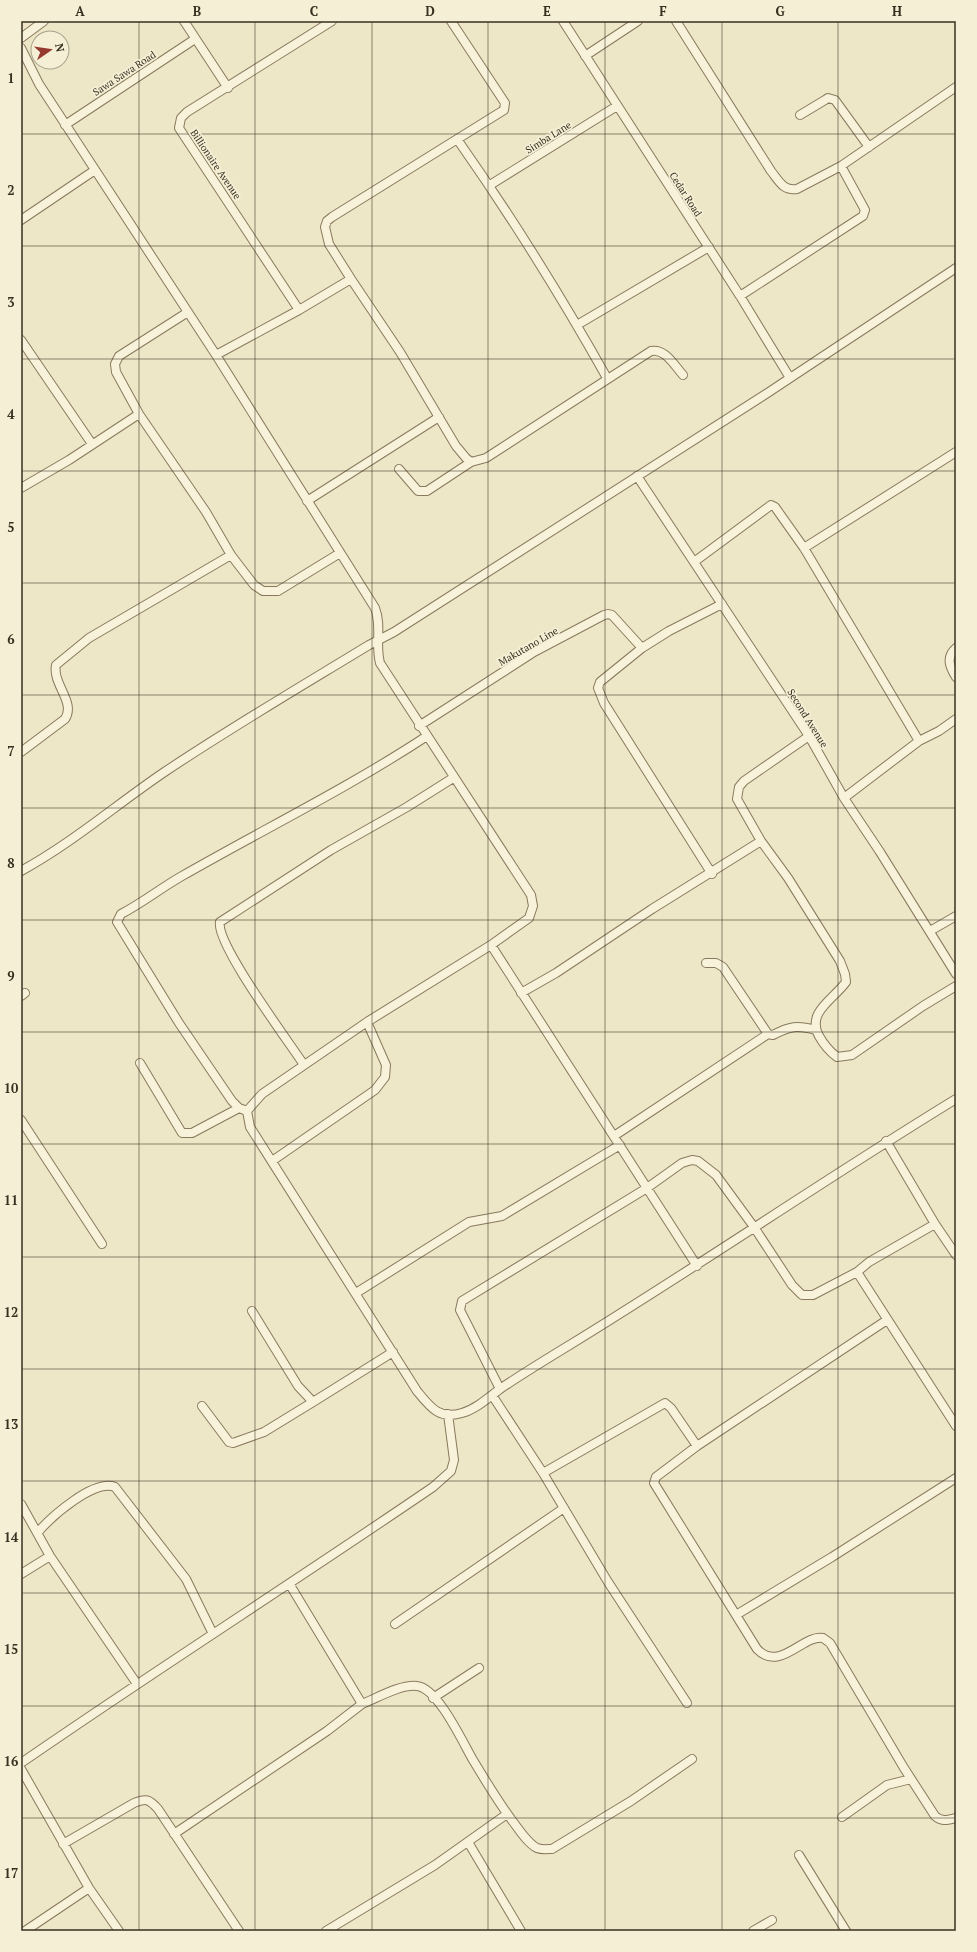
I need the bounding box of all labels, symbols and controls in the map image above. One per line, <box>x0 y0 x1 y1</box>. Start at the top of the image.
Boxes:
text: A <box>75 2 85 20</box>
text: B <box>193 2 201 20</box>
text: C <box>310 2 318 20</box>
text: D <box>425 2 435 20</box>
text: E <box>543 2 551 20</box>
text: F <box>659 2 667 20</box>
text: G <box>775 2 785 20</box>
text: H <box>892 2 902 20</box>
north arrow <box>30 30 70 70</box>
text: N <box>52 42 68 54</box>
street label: Sawa Sawa Road <box>90 48 159 99</box>
text: 1 <box>7 69 15 87</box>
street label: Simba Lane <box>523 118 574 157</box>
street label: Billionaire Avenue <box>187 127 244 202</box>
street label: Cedar Road <box>666 170 705 219</box>
text: 2 <box>7 181 15 199</box>
text: 3 <box>7 293 15 311</box>
text: 4 <box>7 405 15 423</box>
text: 5 <box>7 518 15 536</box>
street label: Makutano Line <box>496 624 560 669</box>
text: 6 <box>7 630 15 648</box>
street label: Second Avenue <box>784 686 831 750</box>
text: 7 <box>7 742 15 760</box>
text: 8 <box>7 854 15 872</box>
text: 9 <box>7 967 15 985</box>
text: 10 <box>4 1079 19 1097</box>
text: 11 <box>4 1191 18 1209</box>
text: 12 <box>4 1303 18 1321</box>
text: 13 <box>4 1415 18 1433</box>
text: 14 <box>4 1528 19 1546</box>
text: 15 <box>4 1640 18 1658</box>
text: 16 <box>4 1752 18 1770</box>
text: 17 <box>4 1864 18 1882</box>

